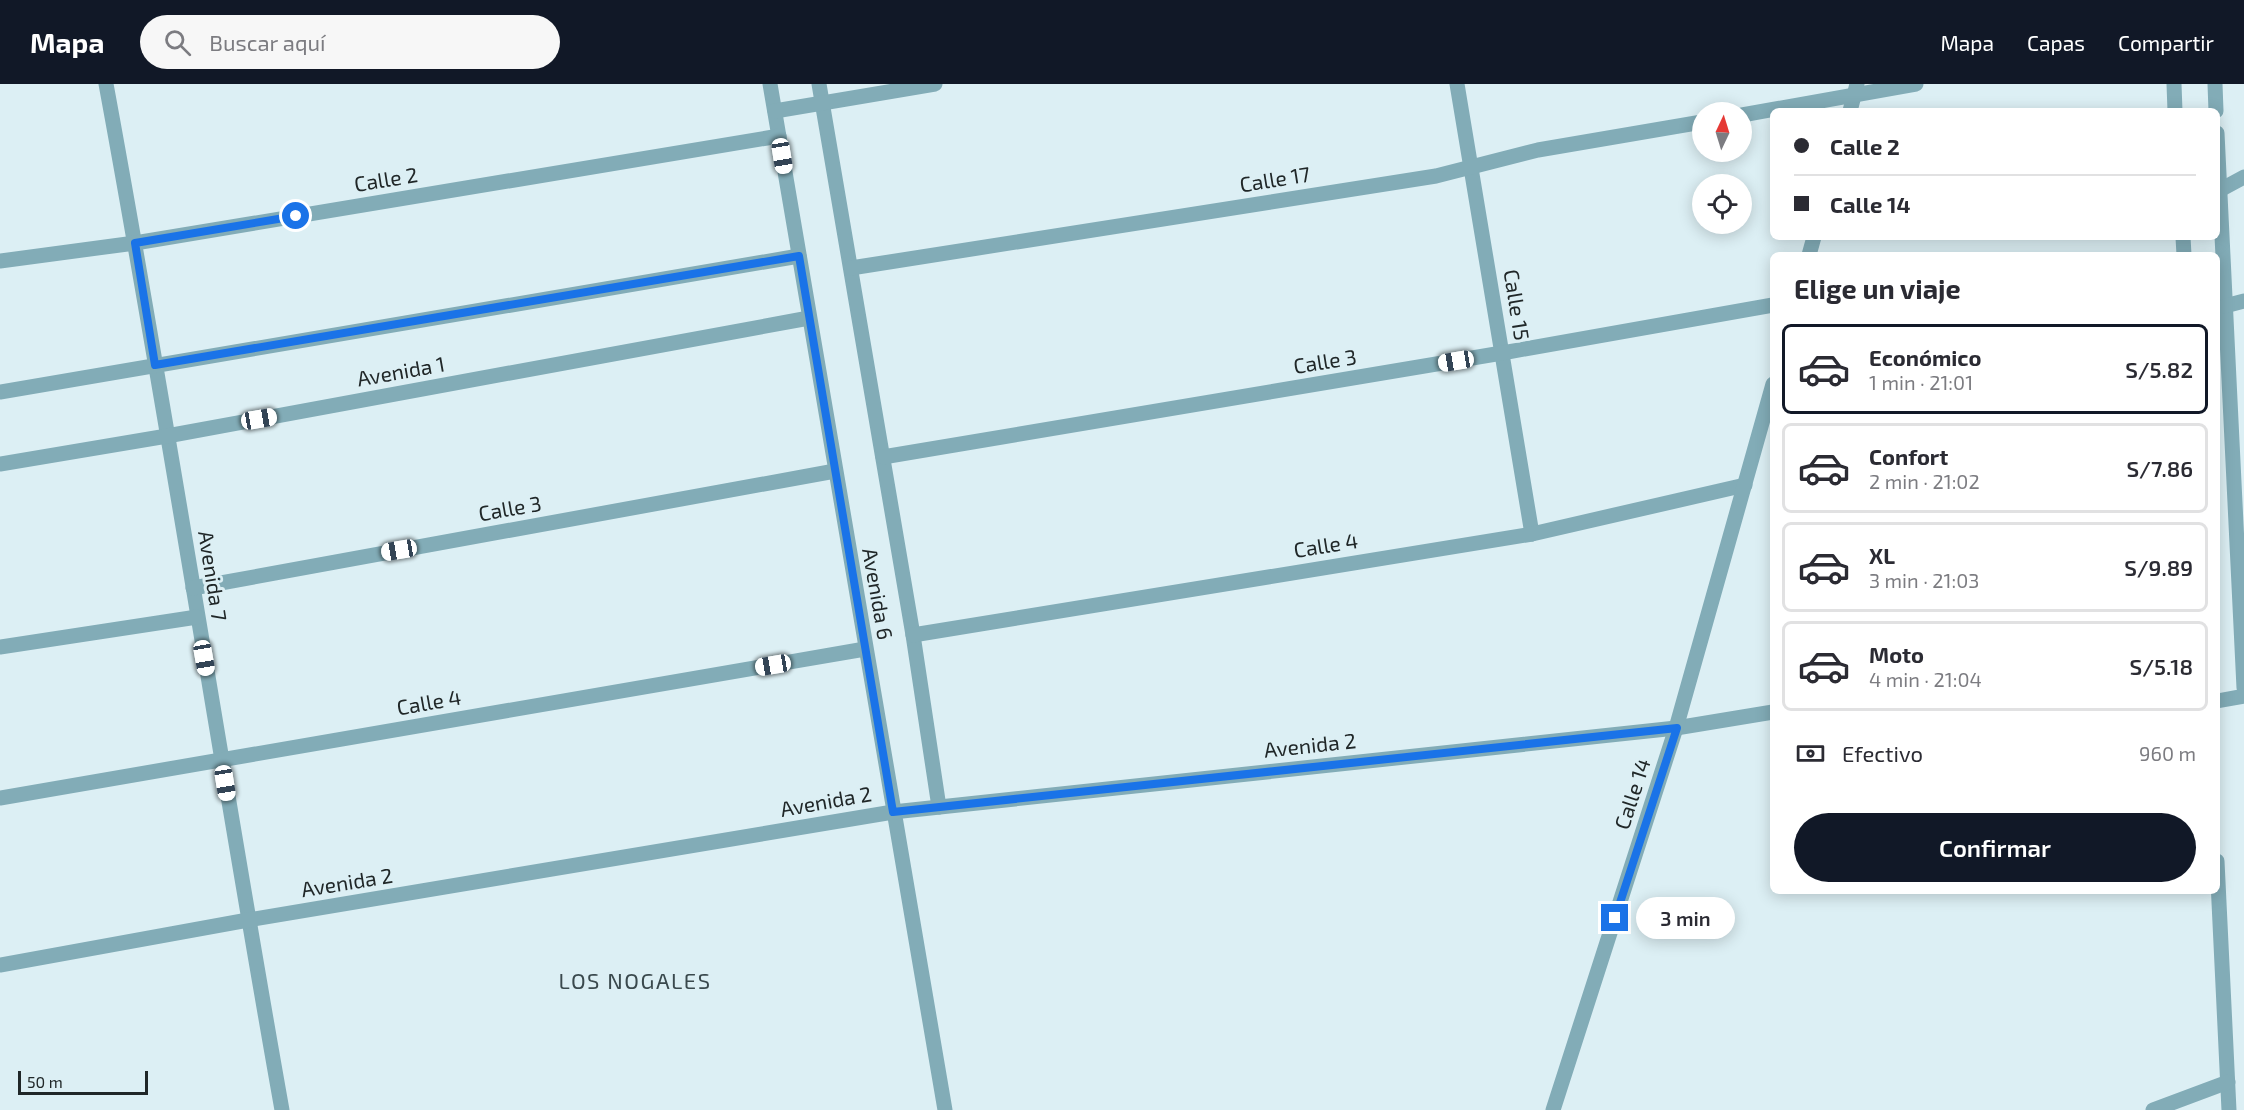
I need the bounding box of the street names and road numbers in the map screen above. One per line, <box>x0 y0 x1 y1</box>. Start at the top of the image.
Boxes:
street label: Calle 2 <box>352 161 419 196</box>
street label: Calle 17 <box>1238 161 1312 196</box>
street label: Calle 15 <box>1500 267 1535 342</box>
street label: Calle 3 <box>1291 343 1358 378</box>
street label: Avenida 1 <box>355 350 447 391</box>
street label: Calle 3 <box>476 490 543 525</box>
street label: Calle 4 <box>1292 527 1360 562</box>
street label: Avenida 7 <box>194 529 233 623</box>
street label: Avenida 6 <box>858 546 899 642</box>
street label: Calle 4 <box>395 684 463 719</box>
street label: Avenida 2 <box>1263 727 1357 762</box>
street label: Calle 14 <box>1608 755 1655 832</box>
street label: Avenida 2 <box>778 780 873 821</box>
street label: Avenida 2 <box>299 862 394 901</box>

